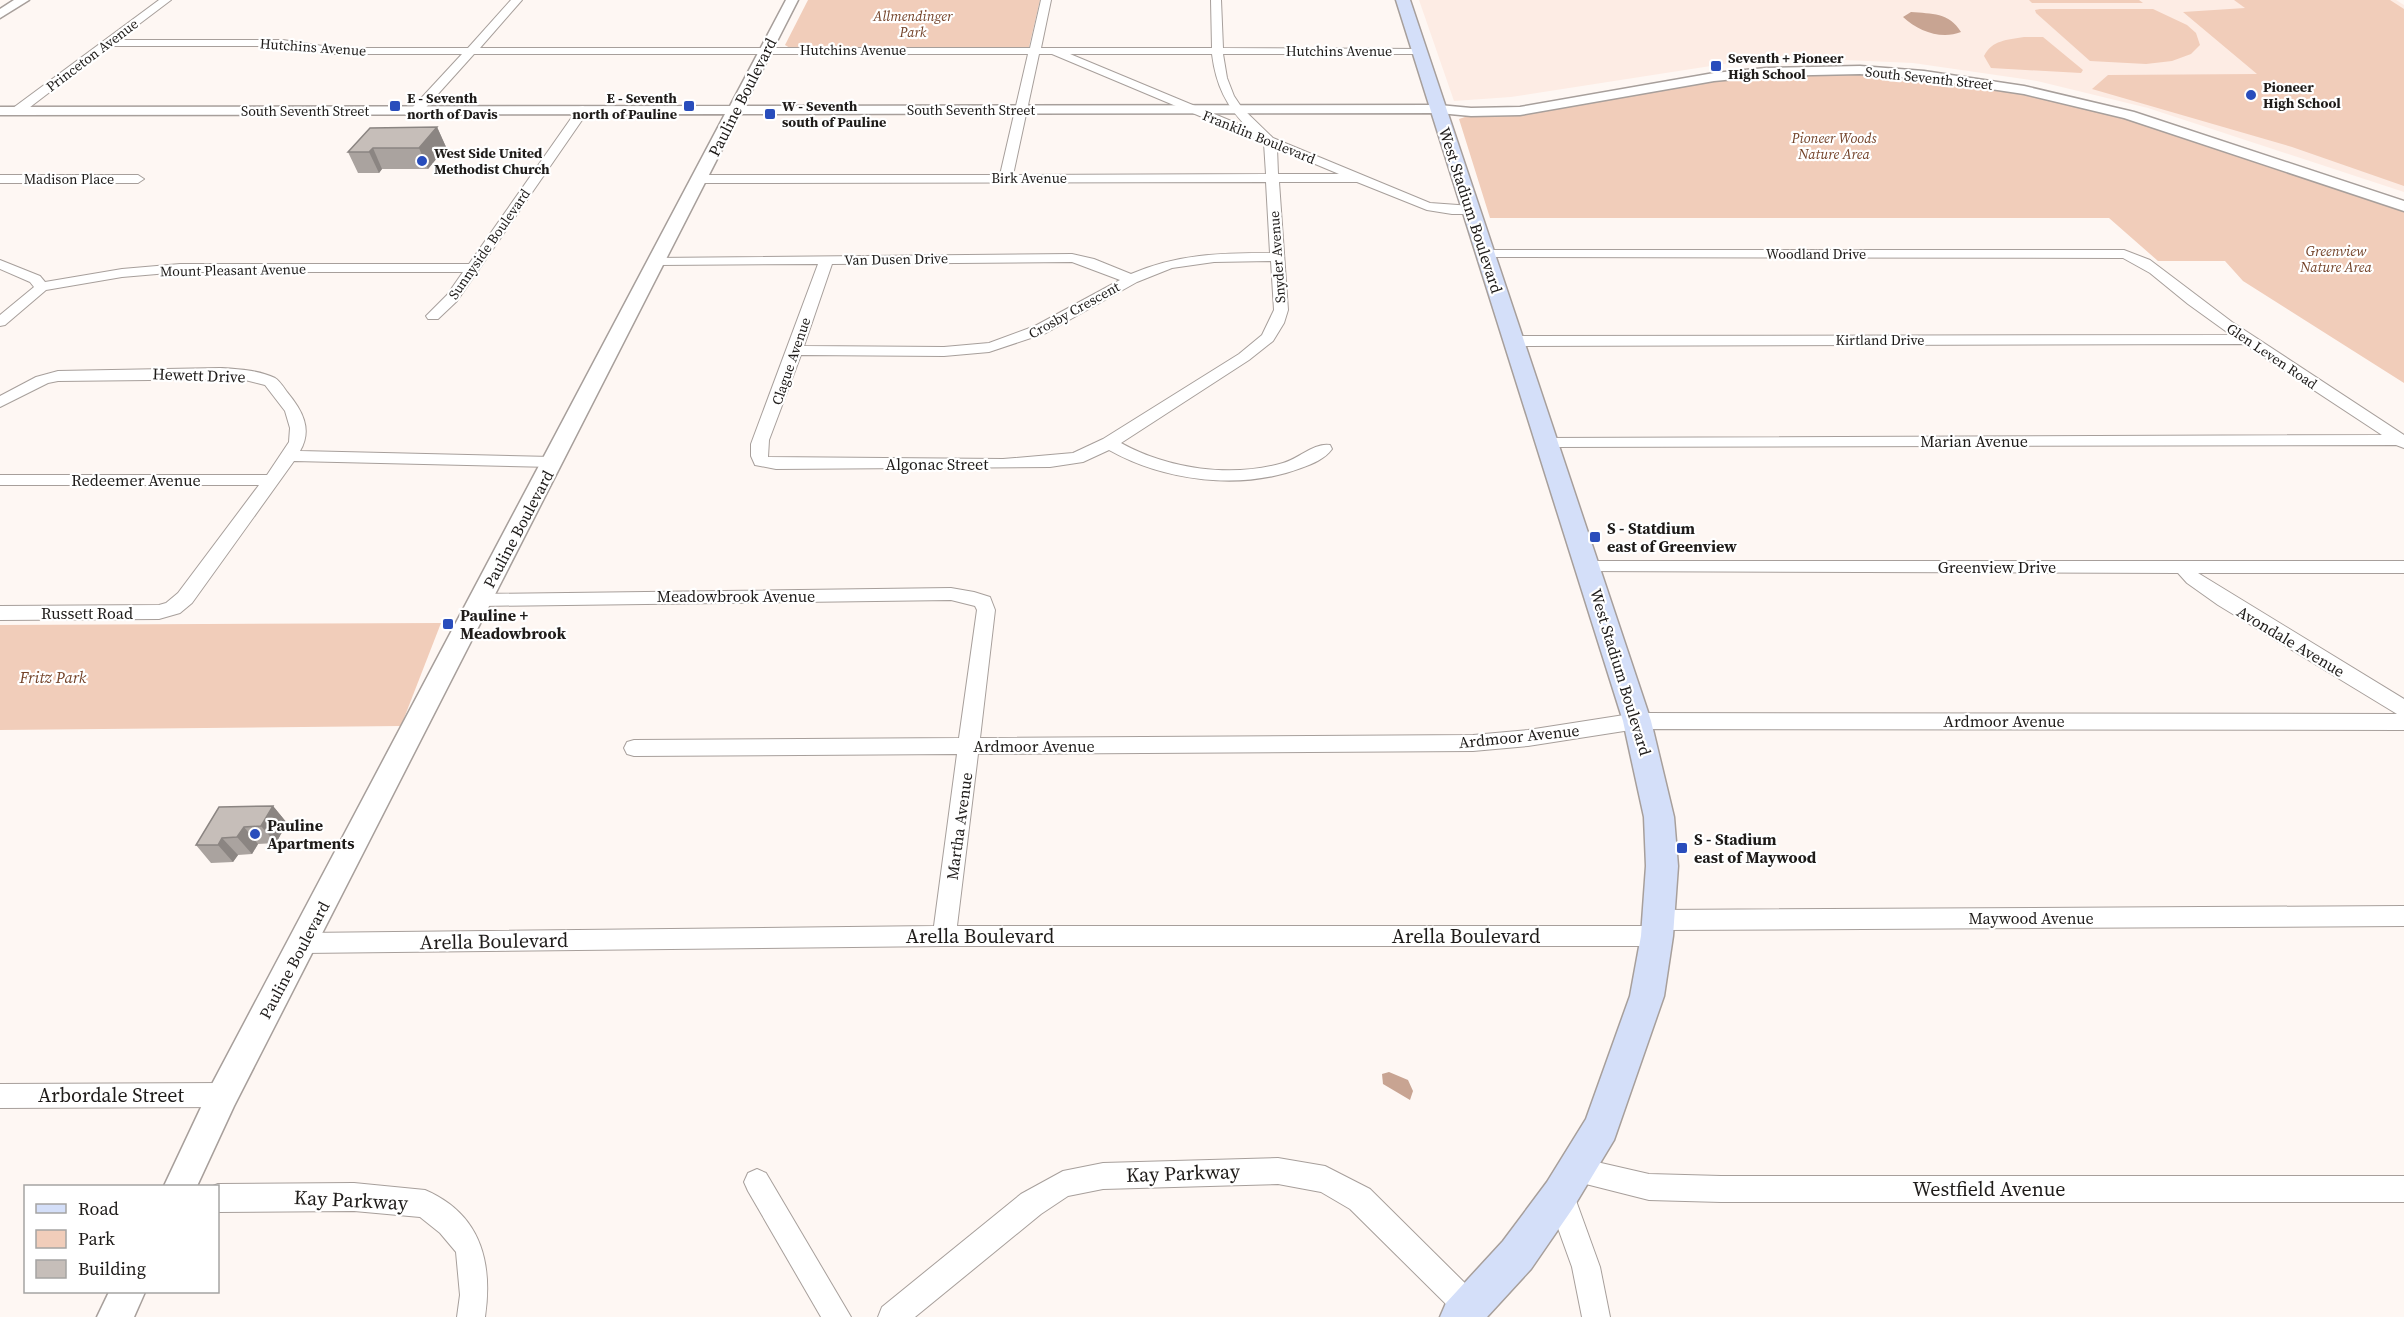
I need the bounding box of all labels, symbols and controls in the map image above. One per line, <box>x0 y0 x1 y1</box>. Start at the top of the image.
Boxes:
park label: Allmendinger Park <box>872 6 953 42</box>
street label: Princeton Avenue <box>42 14 142 96</box>
street label: Hutchins Avenue <box>259 33 367 61</box>
street label: Pauline Boulevard <box>703 34 781 160</box>
street label: Hutchins Avenue <box>800 40 906 60</box>
street label: Hutchins Avenue <box>1286 41 1392 61</box>
place label: Seventh + Pioneer High School <box>1728 48 1844 84</box>
marker: Seventh + Pioneer High School <box>1709 59 1723 73</box>
street label: South Seventh Street <box>1864 61 1994 95</box>
place label: Pioneer High School <box>2263 77 2341 113</box>
place label: E - Seventh north of Davis <box>407 88 498 124</box>
place label: E - Seventh north of Pauline <box>572 88 677 124</box>
marker: Pioneer High School <box>2244 88 2258 102</box>
place label: W - Seventh south of Pauline <box>782 96 886 132</box>
marker: E - Seventh north of Davis <box>388 99 402 113</box>
marker: E - Seventh north of Pauline <box>682 99 696 113</box>
street label: South Seventh Street <box>907 100 1035 120</box>
street label: South Seventh Street <box>241 101 369 121</box>
street label: Franklin Boulevard <box>1200 105 1319 169</box>
marker: W - Seventh south of Pauline <box>763 107 777 121</box>
street label: West Stadium Boulevard <box>1434 124 1508 296</box>
park label: Pioneer Woods Nature Area <box>1791 128 1877 164</box>
place label: West Side United Methodist Church <box>434 143 550 179</box>
marker: West Side United Methodist Church <box>415 154 429 168</box>
street label: Birk Avenue <box>991 168 1067 188</box>
street label: Madison Place <box>24 169 114 189</box>
street label: Sunnyside Boulevard <box>443 185 535 303</box>
street label: Snyder Avenue <box>1264 210 1290 304</box>
park label: Greenview Nature Area <box>2299 241 2372 277</box>
street label: Woodland Drive <box>1766 244 1866 264</box>
street label: Van Dusen Drive <box>844 248 948 270</box>
street label: Mount Pleasant Avenue <box>160 259 306 281</box>
street label: Crosby Crescent <box>1025 276 1124 343</box>
street label: Clague Avenue <box>767 314 815 408</box>
street label: Glen Leven Road <box>2223 318 2321 394</box>
street label: Kirtland Drive <box>1836 330 1924 350</box>
street label: Hewett Drive <box>152 362 246 388</box>
street label: Marian Avenue <box>1920 430 2028 452</box>
street label: Algonac Street <box>886 453 989 475</box>
street label: Pauline Boulevard <box>478 466 558 592</box>
street label: Redeemer Avenue <box>71 469 201 491</box>
place label: S - Statdium east of Greenview <box>1607 517 1737 557</box>
marker: S - Statdium east of Greenview <box>1588 530 1602 544</box>
street label: Greenview Drive <box>1938 556 2056 578</box>
street label: Meadowbrook Avenue <box>657 585 815 607</box>
street label: West Stadium Boulevard <box>1585 586 1657 758</box>
street label: Avondale Avenue <box>2233 600 2349 682</box>
street label: Russett Road <box>41 602 133 624</box>
place label: Pauline + Meadowbrook <box>460 604 566 644</box>
marker: Pauline + Meadowbrook <box>441 617 455 631</box>
park label: Fritz Park <box>19 666 87 688</box>
street label: Ardmoor Avenue <box>1943 710 2065 732</box>
street label: Ardmoor Avenue <box>1458 719 1580 753</box>
street label: Ardmoor Avenue <box>973 735 1095 757</box>
street label: Martha Avenue <box>941 771 977 881</box>
place label: Pauline Apartments <box>267 814 354 854</box>
marker: Pauline Apartments <box>248 827 262 841</box>
place label: S - Stadium east of Maywood <box>1694 828 1817 868</box>
marker: S - Stadium east of Maywood <box>1675 841 1689 855</box>
street label: Pauline Boulevard <box>254 897 334 1023</box>
street label: Maywood Avenue <box>1968 907 2094 929</box>
street label: Arella Boulevard <box>906 922 1055 950</box>
street label: Arella Boulevard <box>1392 922 1541 950</box>
street label: Arella Boulevard <box>419 926 569 956</box>
street label: Arbordale Street <box>38 1081 185 1109</box>
street label: Kay Parkway <box>1125 1157 1241 1189</box>
street label: Westfield Avenue <box>1913 1175 2065 1203</box>
street label: Kay Parkway <box>293 1183 410 1217</box>
legend <box>24 1185 219 1293</box>
text: Road <box>78 1196 119 1221</box>
text: Park <box>78 1226 115 1251</box>
text: Building <box>78 1256 146 1281</box>

